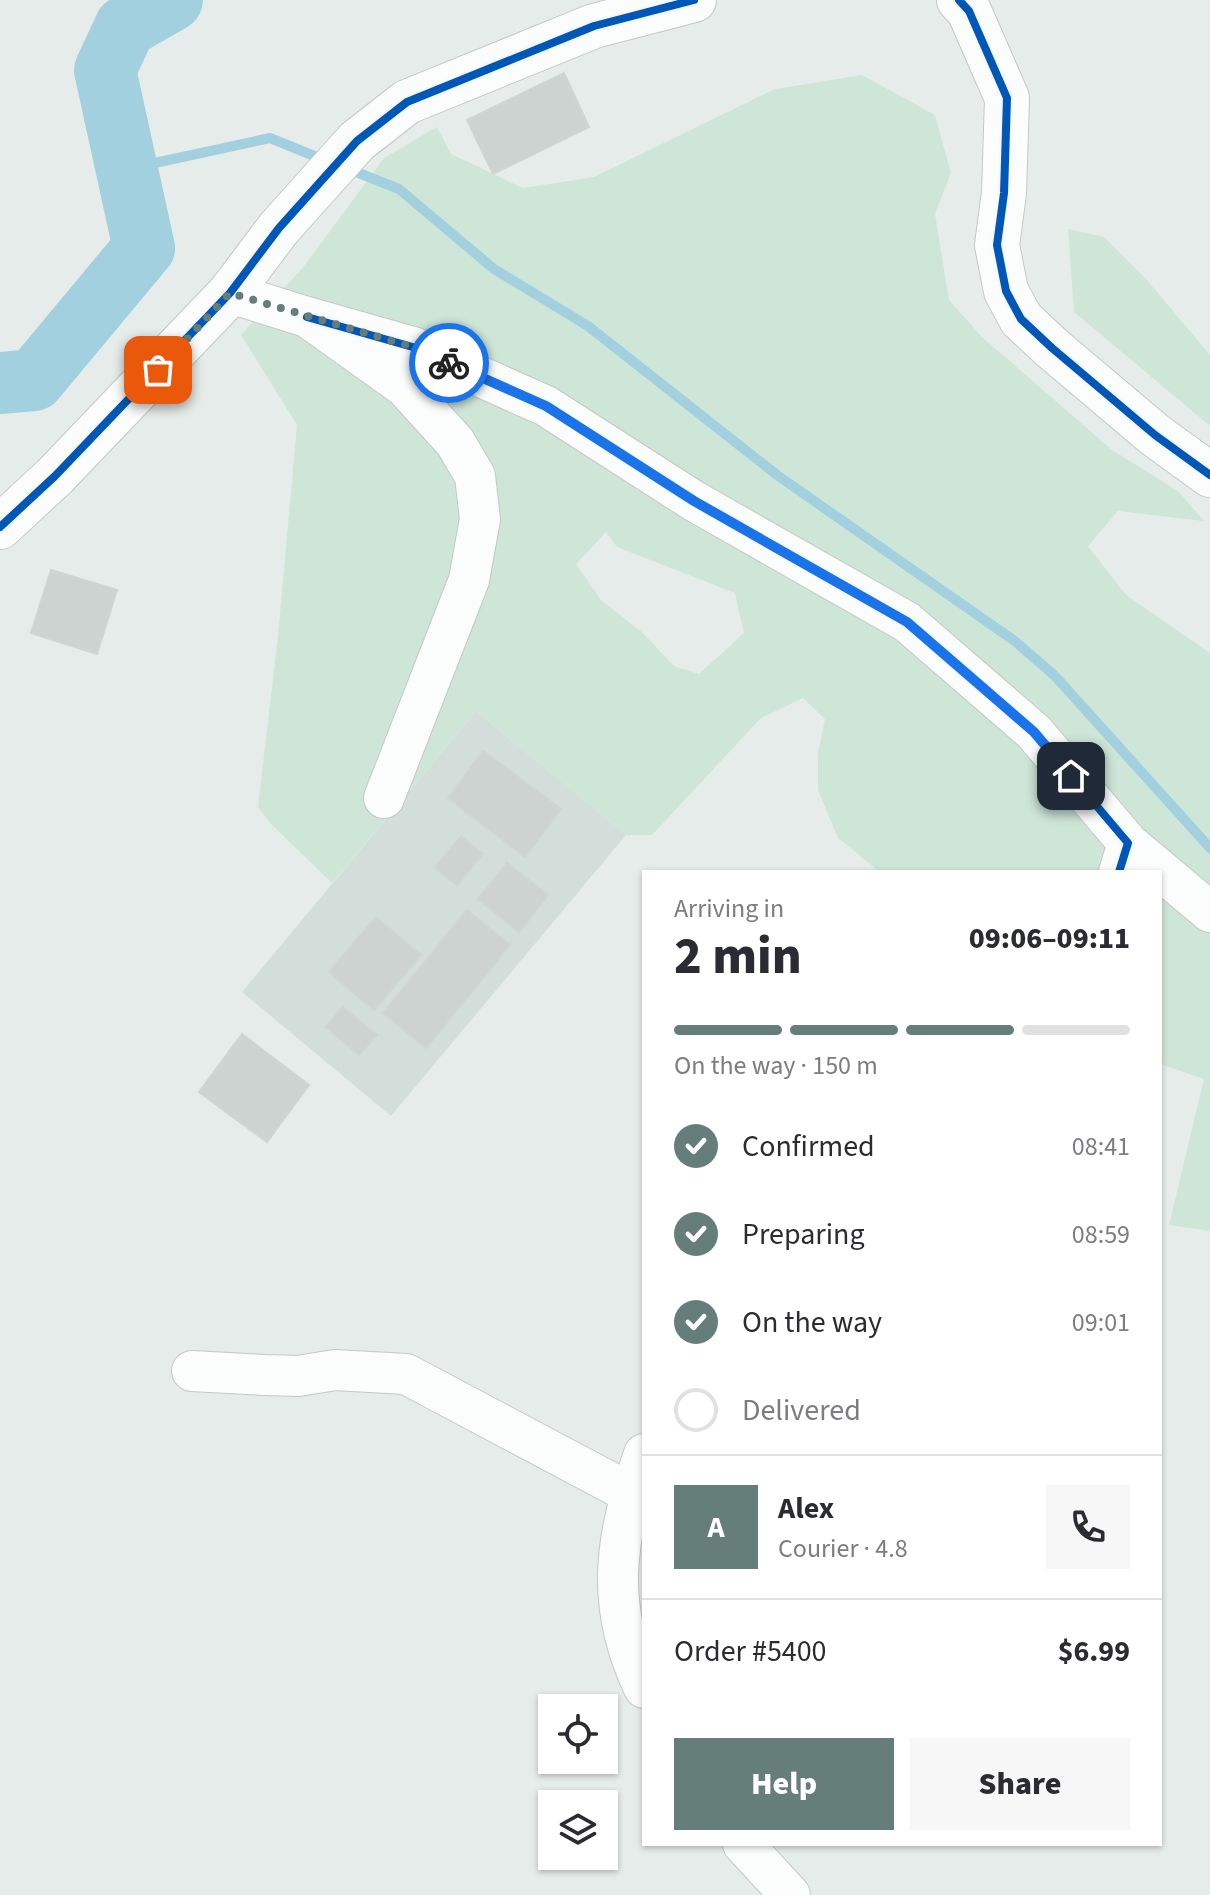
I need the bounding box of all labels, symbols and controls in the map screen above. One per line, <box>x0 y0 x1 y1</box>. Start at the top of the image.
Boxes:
courier <box>409 323 489 403</box>
pin <box>124 336 192 404</box>
icon: bike <box>427 341 471 385</box>
icon: bag <box>136 348 180 392</box>
pin <box>1037 742 1105 810</box>
icon: home <box>1049 754 1093 798</box>
text: Arriving in <box>674 890 784 927</box>
text: 09:06–09:11 <box>969 917 1130 960</box>
text: 2 min <box>674 920 802 994</box>
text: On the way · 150 m <box>674 1047 878 1084</box>
icon: check <box>674 1124 718 1168</box>
text: Confirmed <box>742 1125 875 1168</box>
text: 08:41 <box>1072 1128 1130 1165</box>
icon: check <box>674 1212 718 1256</box>
text: Preparing <box>742 1213 865 1256</box>
text: 08:59 <box>1072 1216 1130 1253</box>
icon: check <box>674 1300 718 1344</box>
text: On the way <box>742 1301 882 1344</box>
text: 09:01 <box>1072 1304 1130 1341</box>
text: Delivered <box>742 1389 861 1432</box>
button: phone <box>1046 1485 1130 1569</box>
text: Alex <box>778 1487 834 1530</box>
text: A <box>707 1506 725 1549</box>
text: Courier · 4.8 <box>778 1530 908 1567</box>
text: Order #5400 <box>674 1630 827 1673</box>
text: $6.99 <box>1058 1630 1130 1673</box>
map controls <box>538 1694 618 1870</box>
button: locate <box>538 1694 618 1774</box>
button: Help <box>674 1738 894 1830</box>
button: Share <box>910 1738 1130 1830</box>
button: layers <box>538 1790 618 1870</box>

